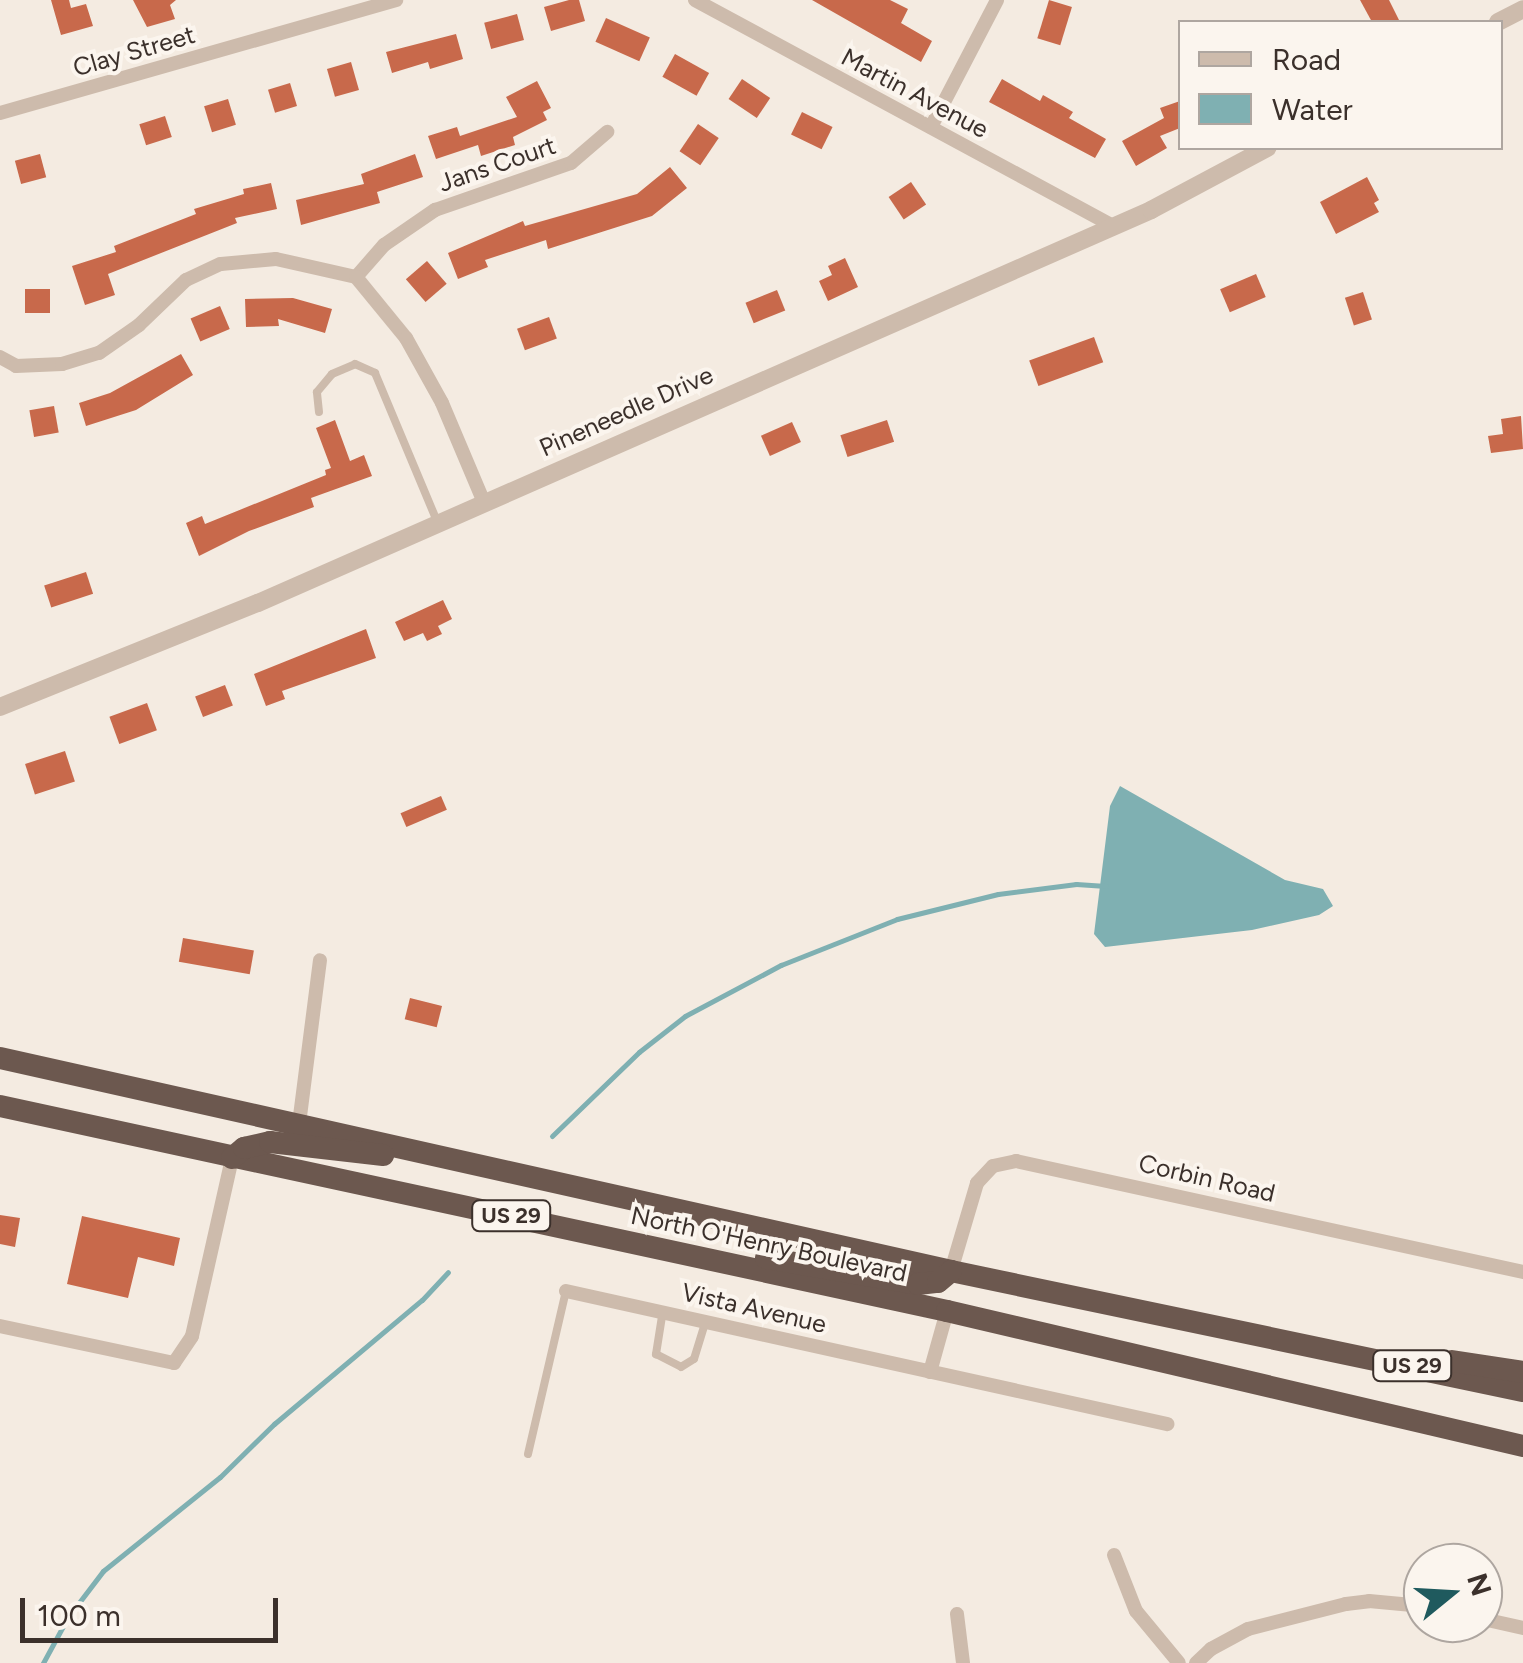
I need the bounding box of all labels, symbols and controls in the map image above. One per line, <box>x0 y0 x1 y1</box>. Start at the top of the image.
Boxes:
street label: Clay Street <box>70 19 198 83</box>
legend <box>1178 20 1503 150</box>
text: Road <box>1272 41 1341 78</box>
street label: Martin Avenue <box>836 42 994 144</box>
text: Water <box>1272 91 1353 128</box>
street label: Jans Court <box>435 130 559 198</box>
street label: Pineneedle Drive <box>535 359 717 463</box>
street label: Corbin Road <box>1136 1148 1278 1208</box>
road number: US 29 <box>471 1199 551 1233</box>
street label: North O'Henry Boulevard <box>628 1200 910 1288</box>
street label: Vista Avenue <box>679 1277 829 1339</box>
road number: US 29 <box>1372 1349 1452 1383</box>
north arrow <box>1403 1543 1503 1643</box>
text: N <box>1460 1569 1499 1600</box>
scale bar <box>25 1578 282 1640</box>
text: 100 m <box>37 1597 121 1634</box>

